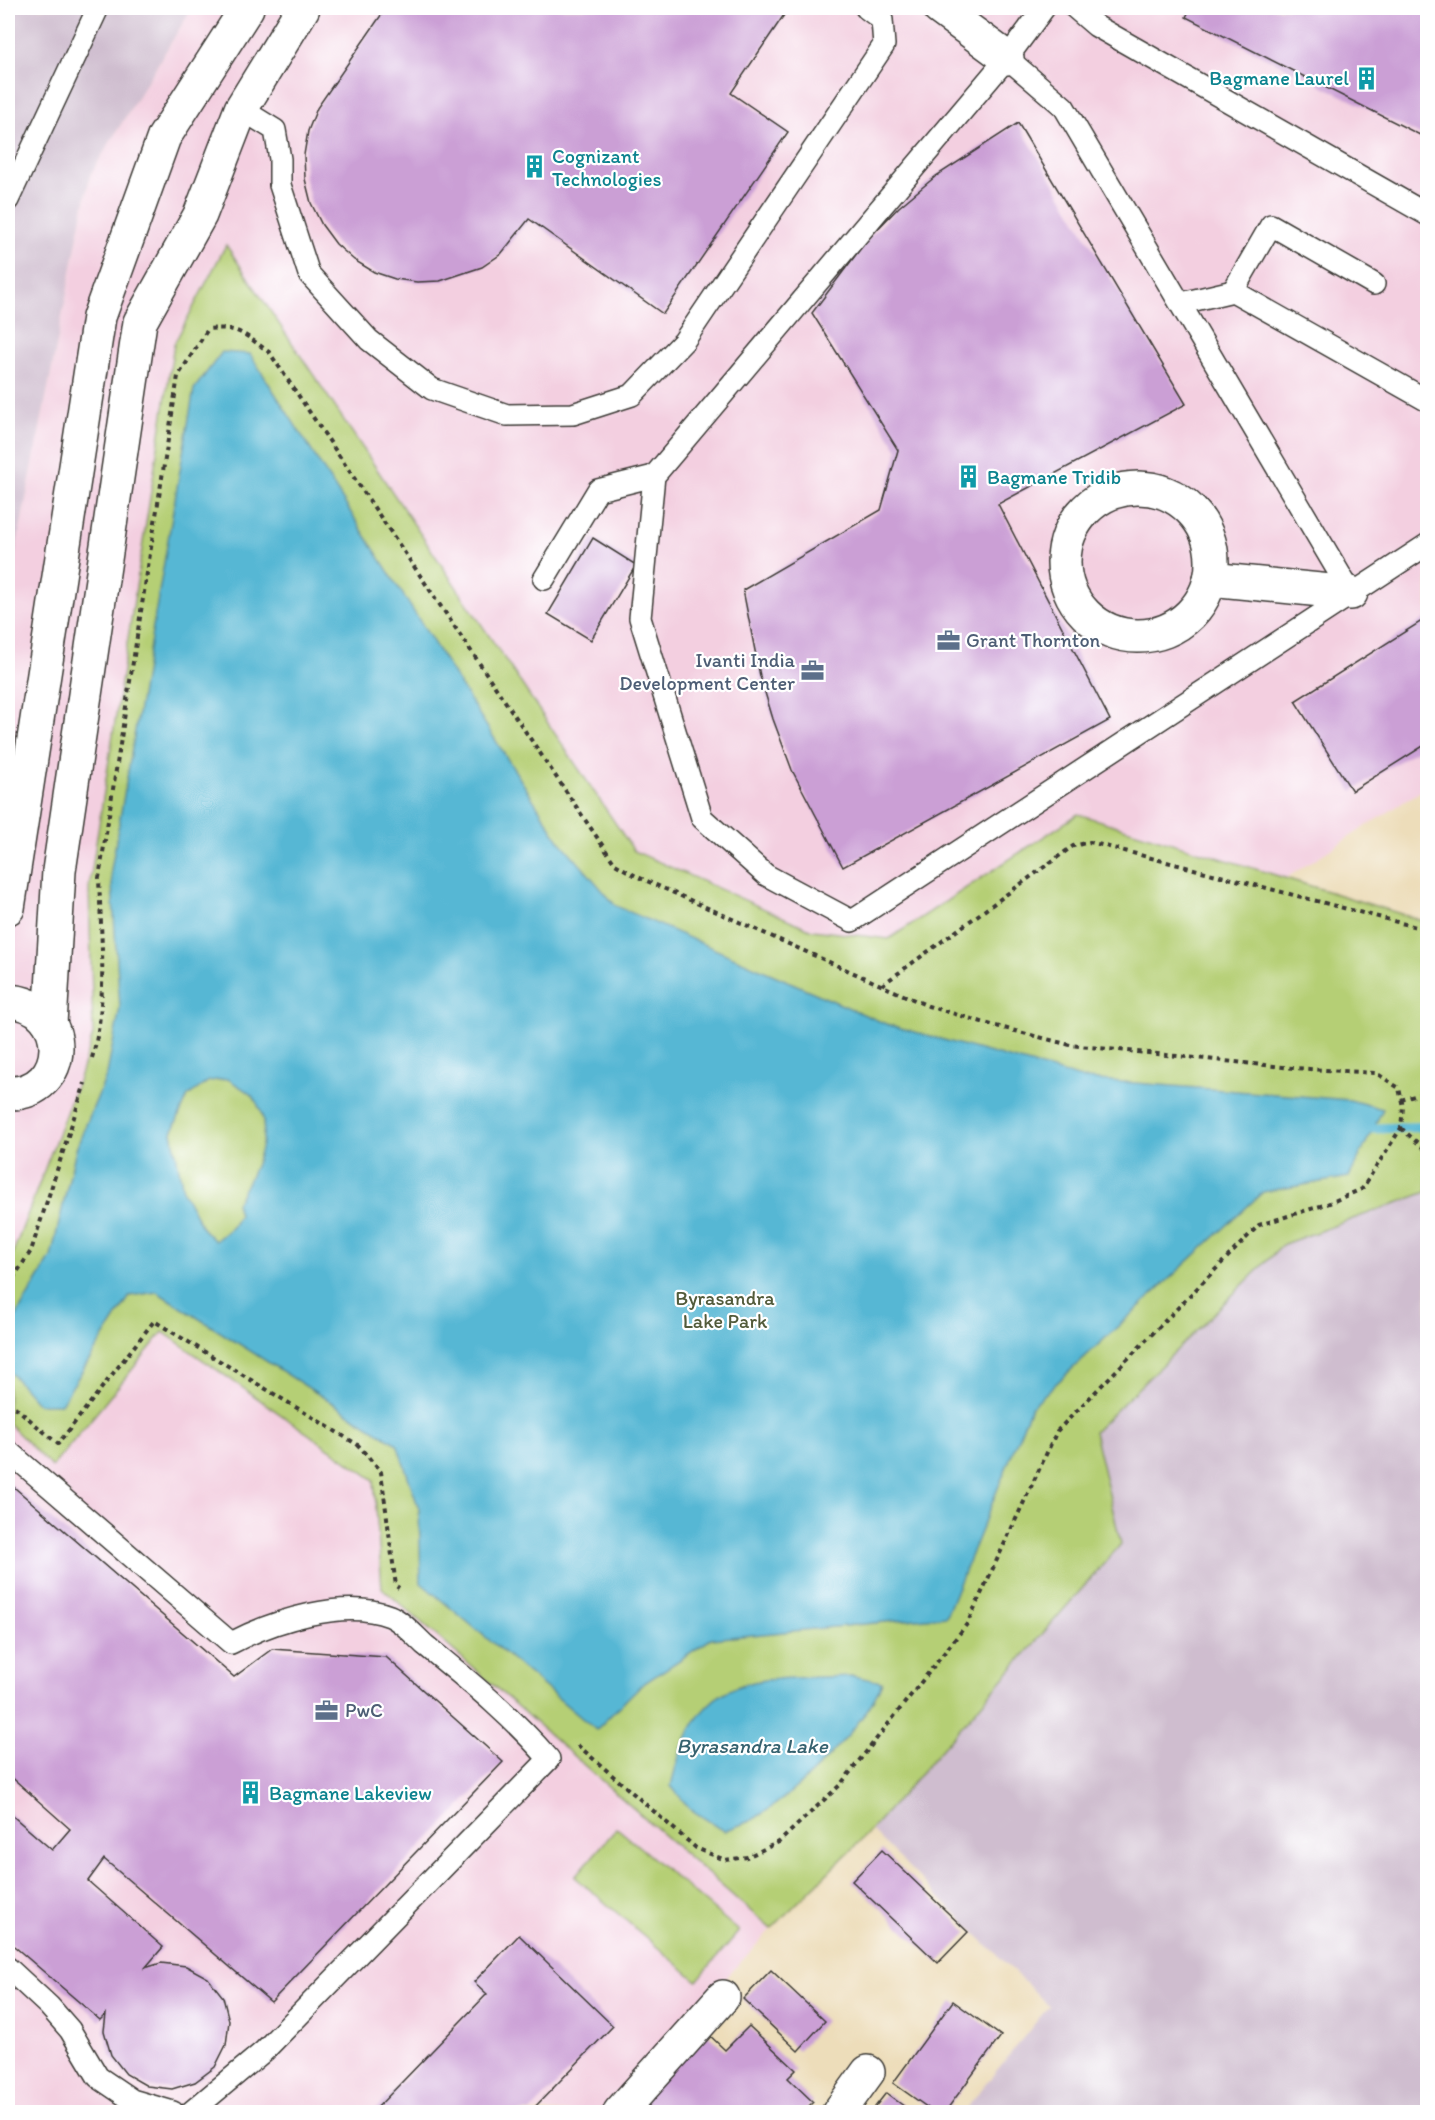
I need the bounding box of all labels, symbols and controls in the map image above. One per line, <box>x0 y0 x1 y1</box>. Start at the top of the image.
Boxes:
building icon: Bagmane Laurel <box>1354 65 1380 91</box>
place label: Bagmane Laurel <box>1209 66 1349 90</box>
place label: Cognizant Technologies <box>552 144 661 191</box>
building icon: Cognizant Technologies <box>521 154 547 180</box>
building icon: Bagmane Tridib <box>956 464 982 490</box>
place label: Bagmane Tridib <box>987 465 1121 489</box>
office icon: Grant Thornton <box>935 627 961 653</box>
place label: Grant Thornton <box>966 628 1101 652</box>
place label: Ivanti India Development Center <box>619 648 796 695</box>
office icon: Ivanti India Development Center <box>800 658 826 684</box>
park label: Byrasandra Lake Park <box>675 1286 775 1333</box>
office icon: PwC <box>314 1697 340 1723</box>
place label: PwC <box>345 1698 383 1722</box>
water label: Byrasandra Lake <box>676 1733 829 1758</box>
building icon: Bagmane Lakeview <box>238 1780 264 1806</box>
place label: Bagmane Lakeview <box>269 1781 432 1805</box>

